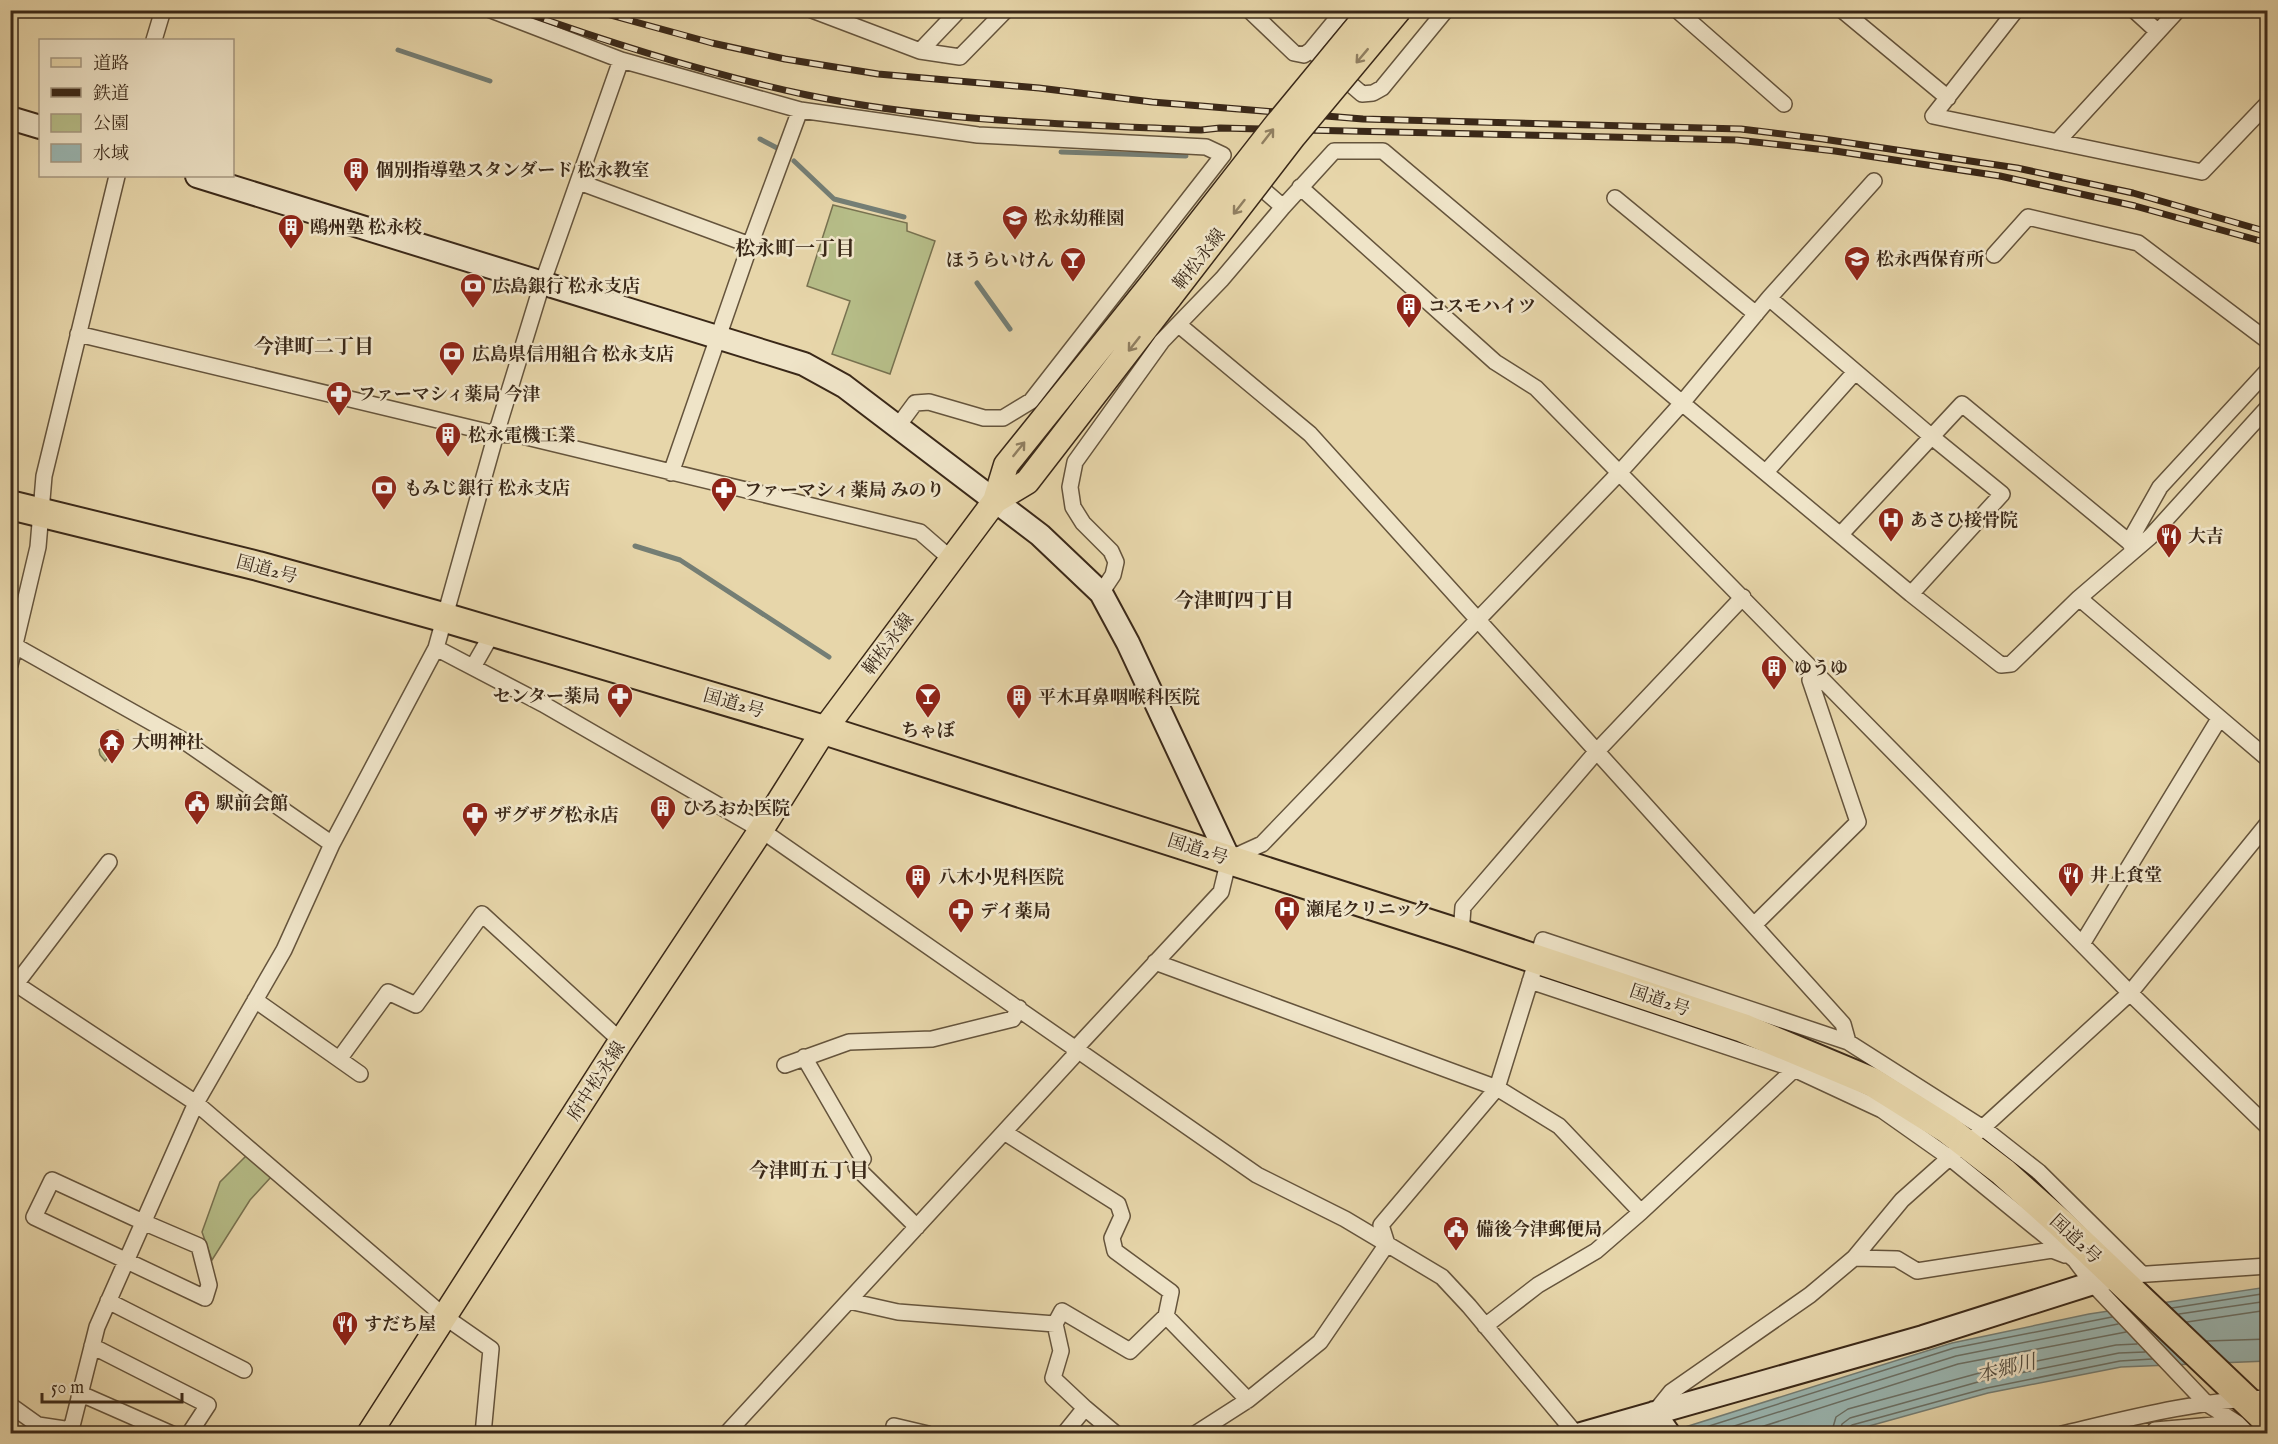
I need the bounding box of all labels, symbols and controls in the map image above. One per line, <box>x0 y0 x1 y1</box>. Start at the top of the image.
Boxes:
legend <box>39 39 234 177</box>
one-way arrow <box>1355 47 1368 63</box>
text: 道路 <box>93 53 129 76</box>
text: 鉄道 <box>93 83 129 106</box>
text: 公園 <box>93 113 129 136</box>
one-way arrow <box>1261 128 1274 144</box>
text: 水域 <box>93 143 129 166</box>
building icon: 個別指導塾スタンダード 松永教室 <box>341 155 371 193</box>
place label: 個別指導塾スタンダード 松永教室 <box>376 160 649 183</box>
one-way arrow <box>1233 199 1246 215</box>
school or university icon: 松永幼稚園 <box>1000 203 1030 241</box>
place label: 松永幼稚園 <box>1034 208 1124 231</box>
building icon: 鴎州塾 松永校 <box>276 212 306 250</box>
place label: 鴎州塾 松永校 <box>310 217 422 240</box>
street label: 鞆松永線 <box>1169 224 1231 295</box>
district label: 松永町一丁目 <box>735 237 855 262</box>
school or university icon: 松永西保育所 <box>1842 244 1872 282</box>
bar icon: ほうらいけん <box>1058 245 1088 283</box>
place label: 松永西保育所 <box>1876 249 1984 272</box>
place label: ほうらいけん <box>946 250 1054 273</box>
bank icon: 広島銀行 松永支店 <box>458 271 488 309</box>
place label: 広島銀行 松永支店 <box>492 276 640 299</box>
building icon: コスモハイツ <box>1394 291 1424 329</box>
place label: コスモハイツ <box>1428 296 1536 319</box>
district label: 今津町二丁目 <box>254 335 374 360</box>
one-way arrow <box>1128 335 1141 351</box>
bank icon: 広島県信用組合 松永支店 <box>437 339 467 377</box>
place label: 広島県信用組合 松永支店 <box>472 344 674 367</box>
pharmacy icon: ファーマシィ薬局 今津 <box>324 379 354 417</box>
place label: ファーマシィ薬局 今津 <box>358 384 541 407</box>
building icon: 松永電機工業 <box>433 420 463 458</box>
place label: 松永電機工業 <box>468 425 576 448</box>
one-way arrow <box>1012 442 1026 457</box>
bank icon: もみじ銀行 松永支店 <box>369 473 399 511</box>
pharmacy icon: ファーマシィ薬局 みのり <box>709 475 739 513</box>
place label: もみじ銀行 松永支店 <box>404 478 570 501</box>
place label: ファーマシィ薬局 みのり <box>744 480 945 503</box>
hospital icon: あさひ接骨院 <box>1876 505 1906 543</box>
place label: あさひ接骨院 <box>1910 510 2018 533</box>
restaurant icon: 大吉 <box>2154 521 2184 559</box>
place label: 大吉 <box>2188 526 2224 549</box>
street label: 国道2号 <box>233 551 300 590</box>
district label: 今津町四丁目 <box>1174 589 1294 614</box>
street label: 鞆松永線 <box>858 609 920 681</box>
building icon: ゆうゆ <box>1759 653 1789 691</box>
place label: ゆうゆ <box>1794 658 1848 681</box>
pharmacy icon: センター薬局 <box>605 681 635 719</box>
bar icon: ちゃぼ <box>913 681 943 719</box>
building icon: 平木耳鼻咽喉科医院 <box>1004 682 1034 720</box>
street label: 国道2号 <box>700 685 767 724</box>
place label: センター薬局 <box>493 686 600 709</box>
place label: 平木耳鼻咽喉科医院 <box>1038 687 1200 710</box>
place label: ちゃぼ <box>901 720 955 743</box>
temple icon: 大明神社 <box>97 727 127 765</box>
place label: 大明神社 <box>132 732 204 755</box>
public building icon: 駅前会館 <box>182 788 212 826</box>
place label: 駅前会館 <box>216 793 288 816</box>
building icon: ひろおか医院 <box>648 793 678 831</box>
place label: ひろおか医院 <box>682 798 790 821</box>
pharmacy icon: ザグザグ松永店 <box>460 800 490 838</box>
place label: ザグザグ松永店 <box>494 805 619 828</box>
street label: 国道2号 <box>1164 830 1231 871</box>
restaurant icon: 井上食堂 <box>2056 860 2086 898</box>
building icon: 八木小児科医院 <box>903 862 933 900</box>
place label: 井上食堂 <box>2090 865 2162 888</box>
place label: 八木小児科医院 <box>938 867 1064 890</box>
hospital icon: 瀬尾クリニック <box>1272 894 1302 932</box>
pharmacy icon: デイ薬局 <box>946 896 976 934</box>
place label: 瀬尾クリニック <box>1306 899 1431 922</box>
place label: デイ薬局 <box>980 901 1051 924</box>
street label: 国道2号 <box>1626 980 1693 1022</box>
street label: 府中松永線 <box>563 1038 631 1126</box>
district label: 今津町五丁目 <box>749 1159 869 1184</box>
street label: 国道2号 <box>2044 1210 2106 1270</box>
public building icon: 備後今津郵便局 <box>1441 1214 1471 1252</box>
place label: 備後今津郵便局 <box>1476 1219 1602 1242</box>
restaurant icon: すだち屋 <box>330 1309 360 1347</box>
place label: すだち屋 <box>364 1314 436 1337</box>
water label: 本郷川 <box>1974 1350 2040 1389</box>
scale bar <box>42 1366 182 1404</box>
text: 50 m <box>51 1377 84 1400</box>

